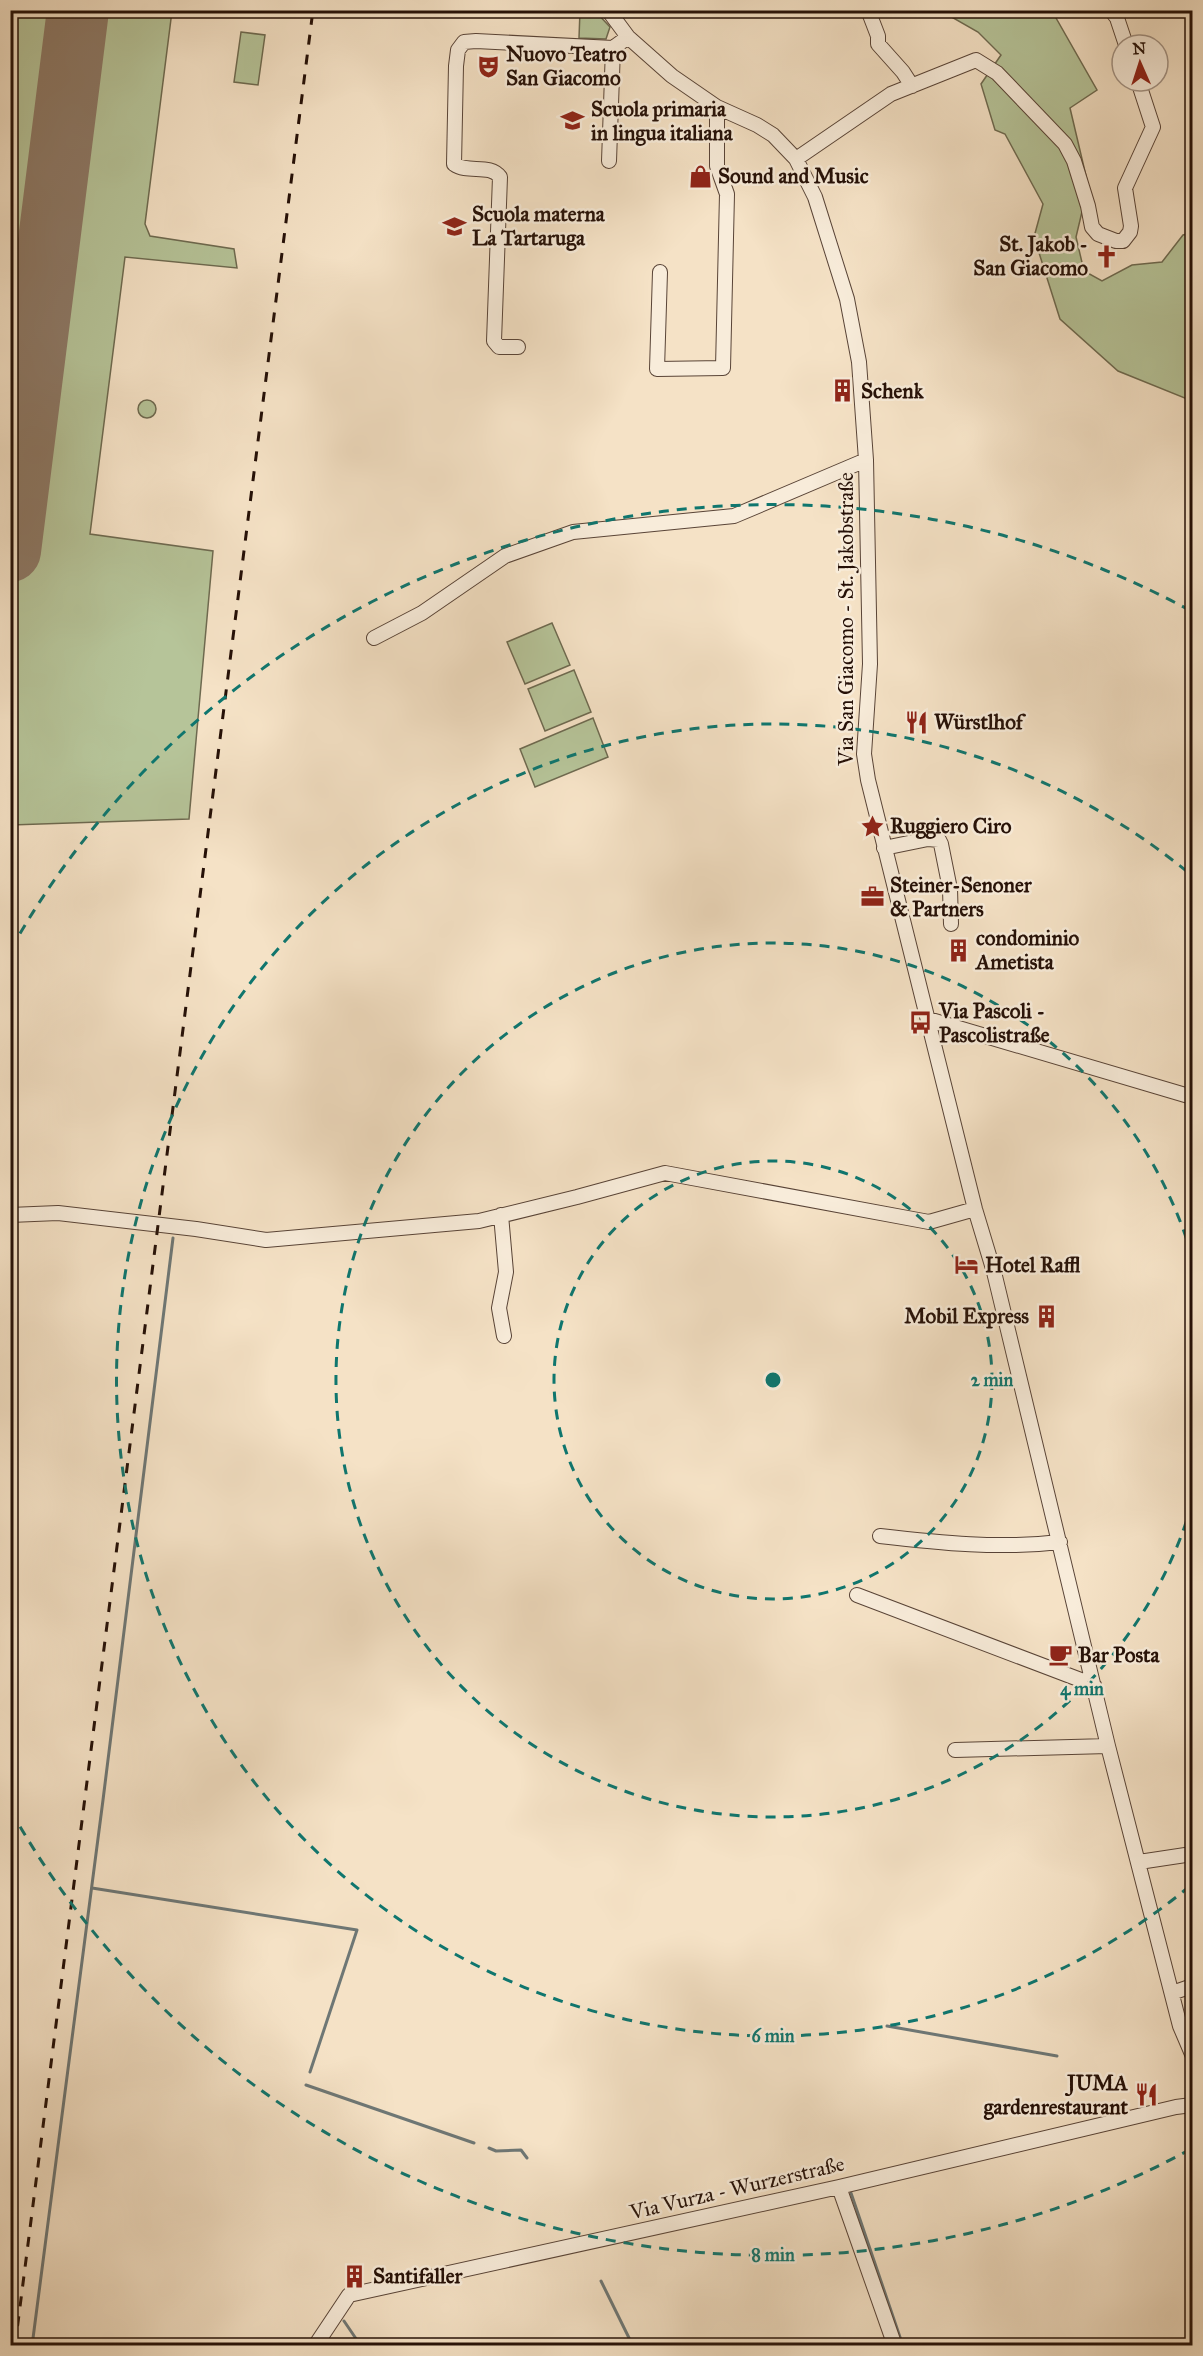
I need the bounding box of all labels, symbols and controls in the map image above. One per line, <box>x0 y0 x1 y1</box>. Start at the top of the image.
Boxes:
north arrow <box>1110 33 1170 93</box>
text: N <box>1132 39 1147 58</box>
place label: Nuovo Teatro San Giacomo <box>506 41 627 91</box>
theatre icon: Nuovo Teatro San Giacomo <box>475 53 501 79</box>
place label: Scuola primaria in lingua italiana <box>591 96 734 146</box>
school or university icon: Scuola primaria in lingua italiana <box>560 108 586 134</box>
shop icon: Sound and Music <box>687 163 713 189</box>
place label: Sound and Music <box>718 163 869 189</box>
place label: Scuola materna La Tartaruga <box>472 201 606 251</box>
school or university icon: Scuola materna La Tartaruga <box>441 213 467 239</box>
place label: St. Jakob - San Giacomo <box>973 231 1088 281</box>
church icon: St. Jakob - San Giacomo <box>1093 243 1119 269</box>
building icon: Schenk <box>830 378 856 404</box>
place label: Schenk <box>861 378 925 404</box>
street label: Via San Giacomo - St. Jakobstraße <box>833 472 859 767</box>
restaurant icon: Würstlhof <box>903 709 929 735</box>
place label: Würstlhof <box>934 709 1027 735</box>
place icon: Ruggiero Ciro <box>859 813 885 839</box>
place label: Ruggiero Ciro <box>890 813 1012 839</box>
place label: Steiner-Senoner & Partners <box>890 872 1033 922</box>
office icon: Steiner-Senoner & Partners <box>859 884 885 910</box>
place label: condominio Ametista <box>974 925 1080 975</box>
building icon: condominio Ametista <box>945 937 971 963</box>
place label: Via Pascoli - Pascolistraße <box>938 998 1050 1048</box>
bus stop icon: Via Pascoli - Pascolistraße <box>908 1010 934 1036</box>
hotel icon: Hotel Raffl <box>954 1252 980 1278</box>
place label: Hotel Raffl <box>985 1252 1081 1278</box>
place label: Mobil Express <box>904 1303 1029 1329</box>
building icon: Mobil Express <box>1034 1303 1060 1329</box>
text: 2 min <box>971 1369 1014 1391</box>
centre of rings <box>763 1370 783 1390</box>
cafe icon: Bar Posta <box>1047 1642 1073 1668</box>
place label: Bar Posta <box>1078 1642 1161 1668</box>
text: 4 min <box>1060 1678 1104 1701</box>
text: 6 min <box>752 2025 795 2047</box>
place label: JUMA gardenrestaurant <box>984 2070 1129 2120</box>
restaurant icon: JUMA gardenrestaurant <box>1133 2082 1159 2108</box>
street label: Via Vurza - Wurzerstraße <box>626 2151 847 2226</box>
text: 8 min <box>751 2244 795 2266</box>
building icon: Santifaller <box>342 2263 368 2289</box>
place label: Santifaller <box>373 2263 463 2289</box>

